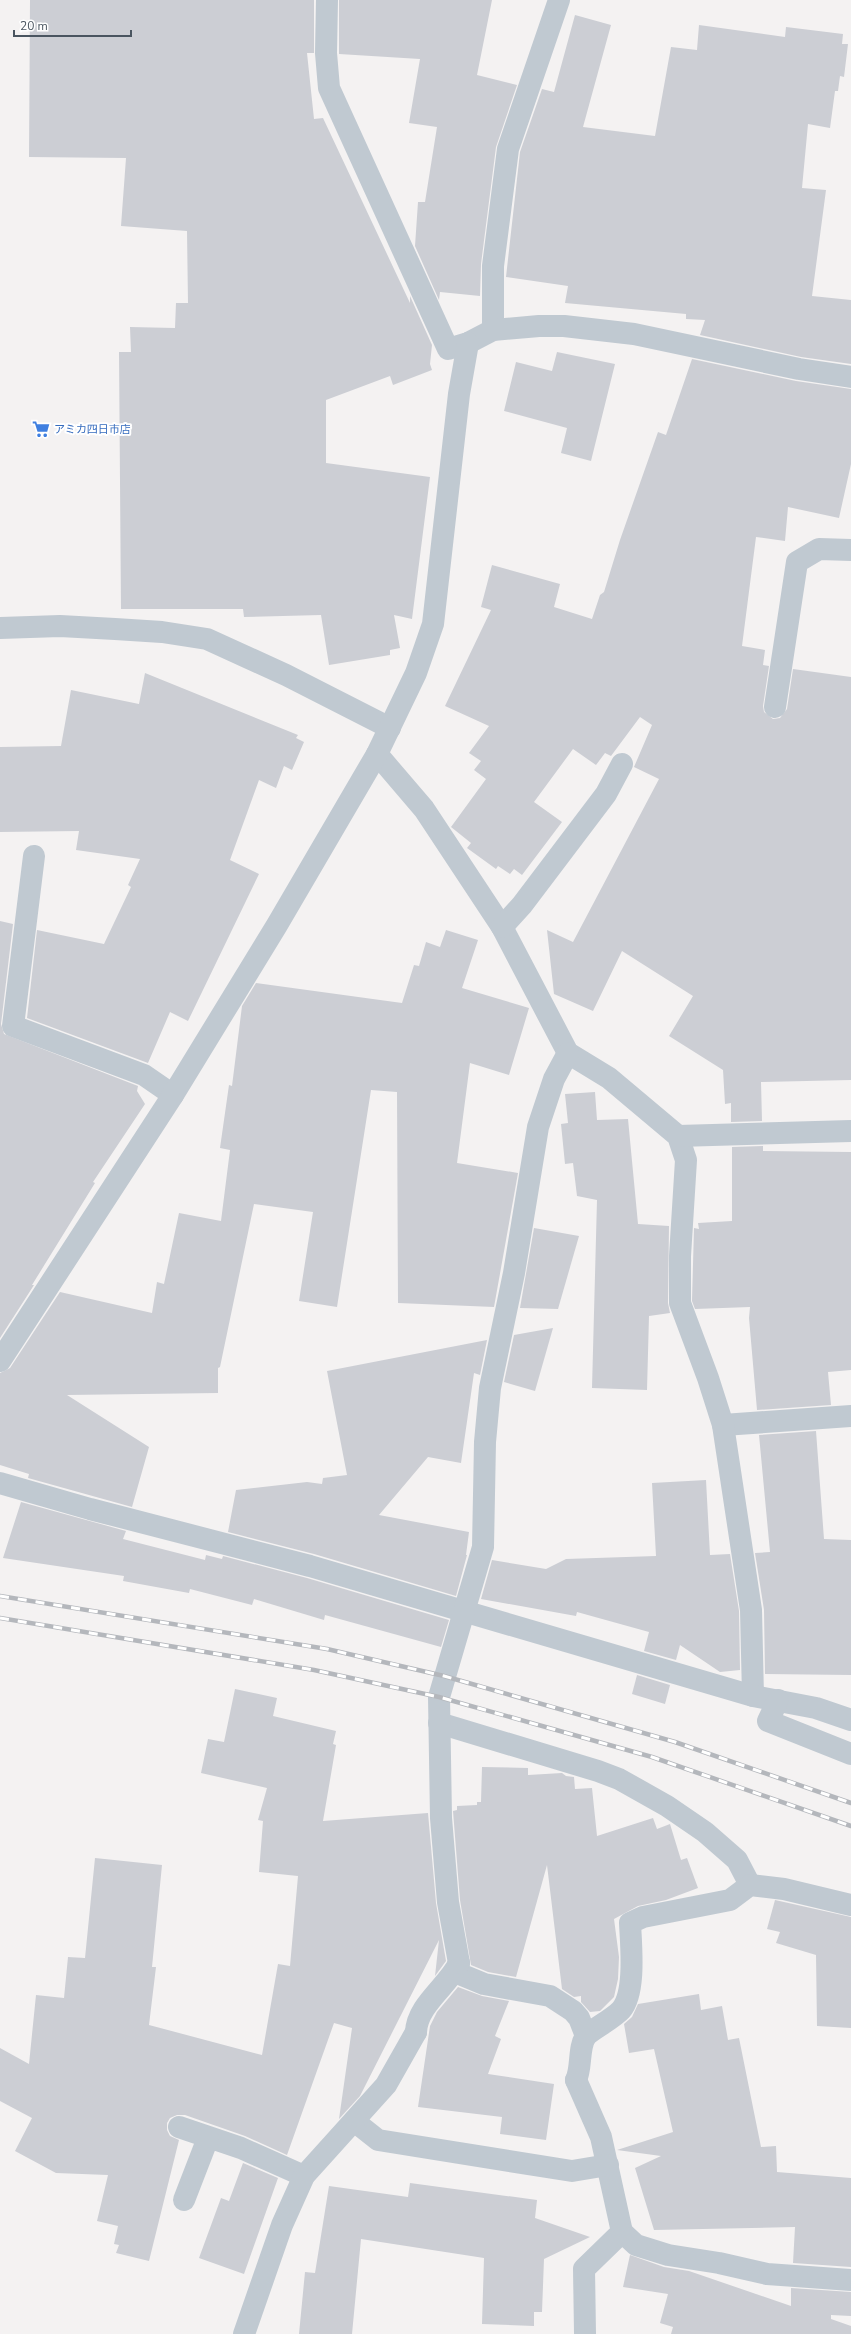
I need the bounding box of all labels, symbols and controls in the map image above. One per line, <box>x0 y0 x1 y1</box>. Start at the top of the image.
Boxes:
scale bar <box>14 12 131 38</box>
text: 20 m <box>20 18 48 34</box>
supermarket icon: アミカ四日市店 <box>31 419 51 439</box>
place label: アミカ四日市店 <box>54 422 131 437</box>

